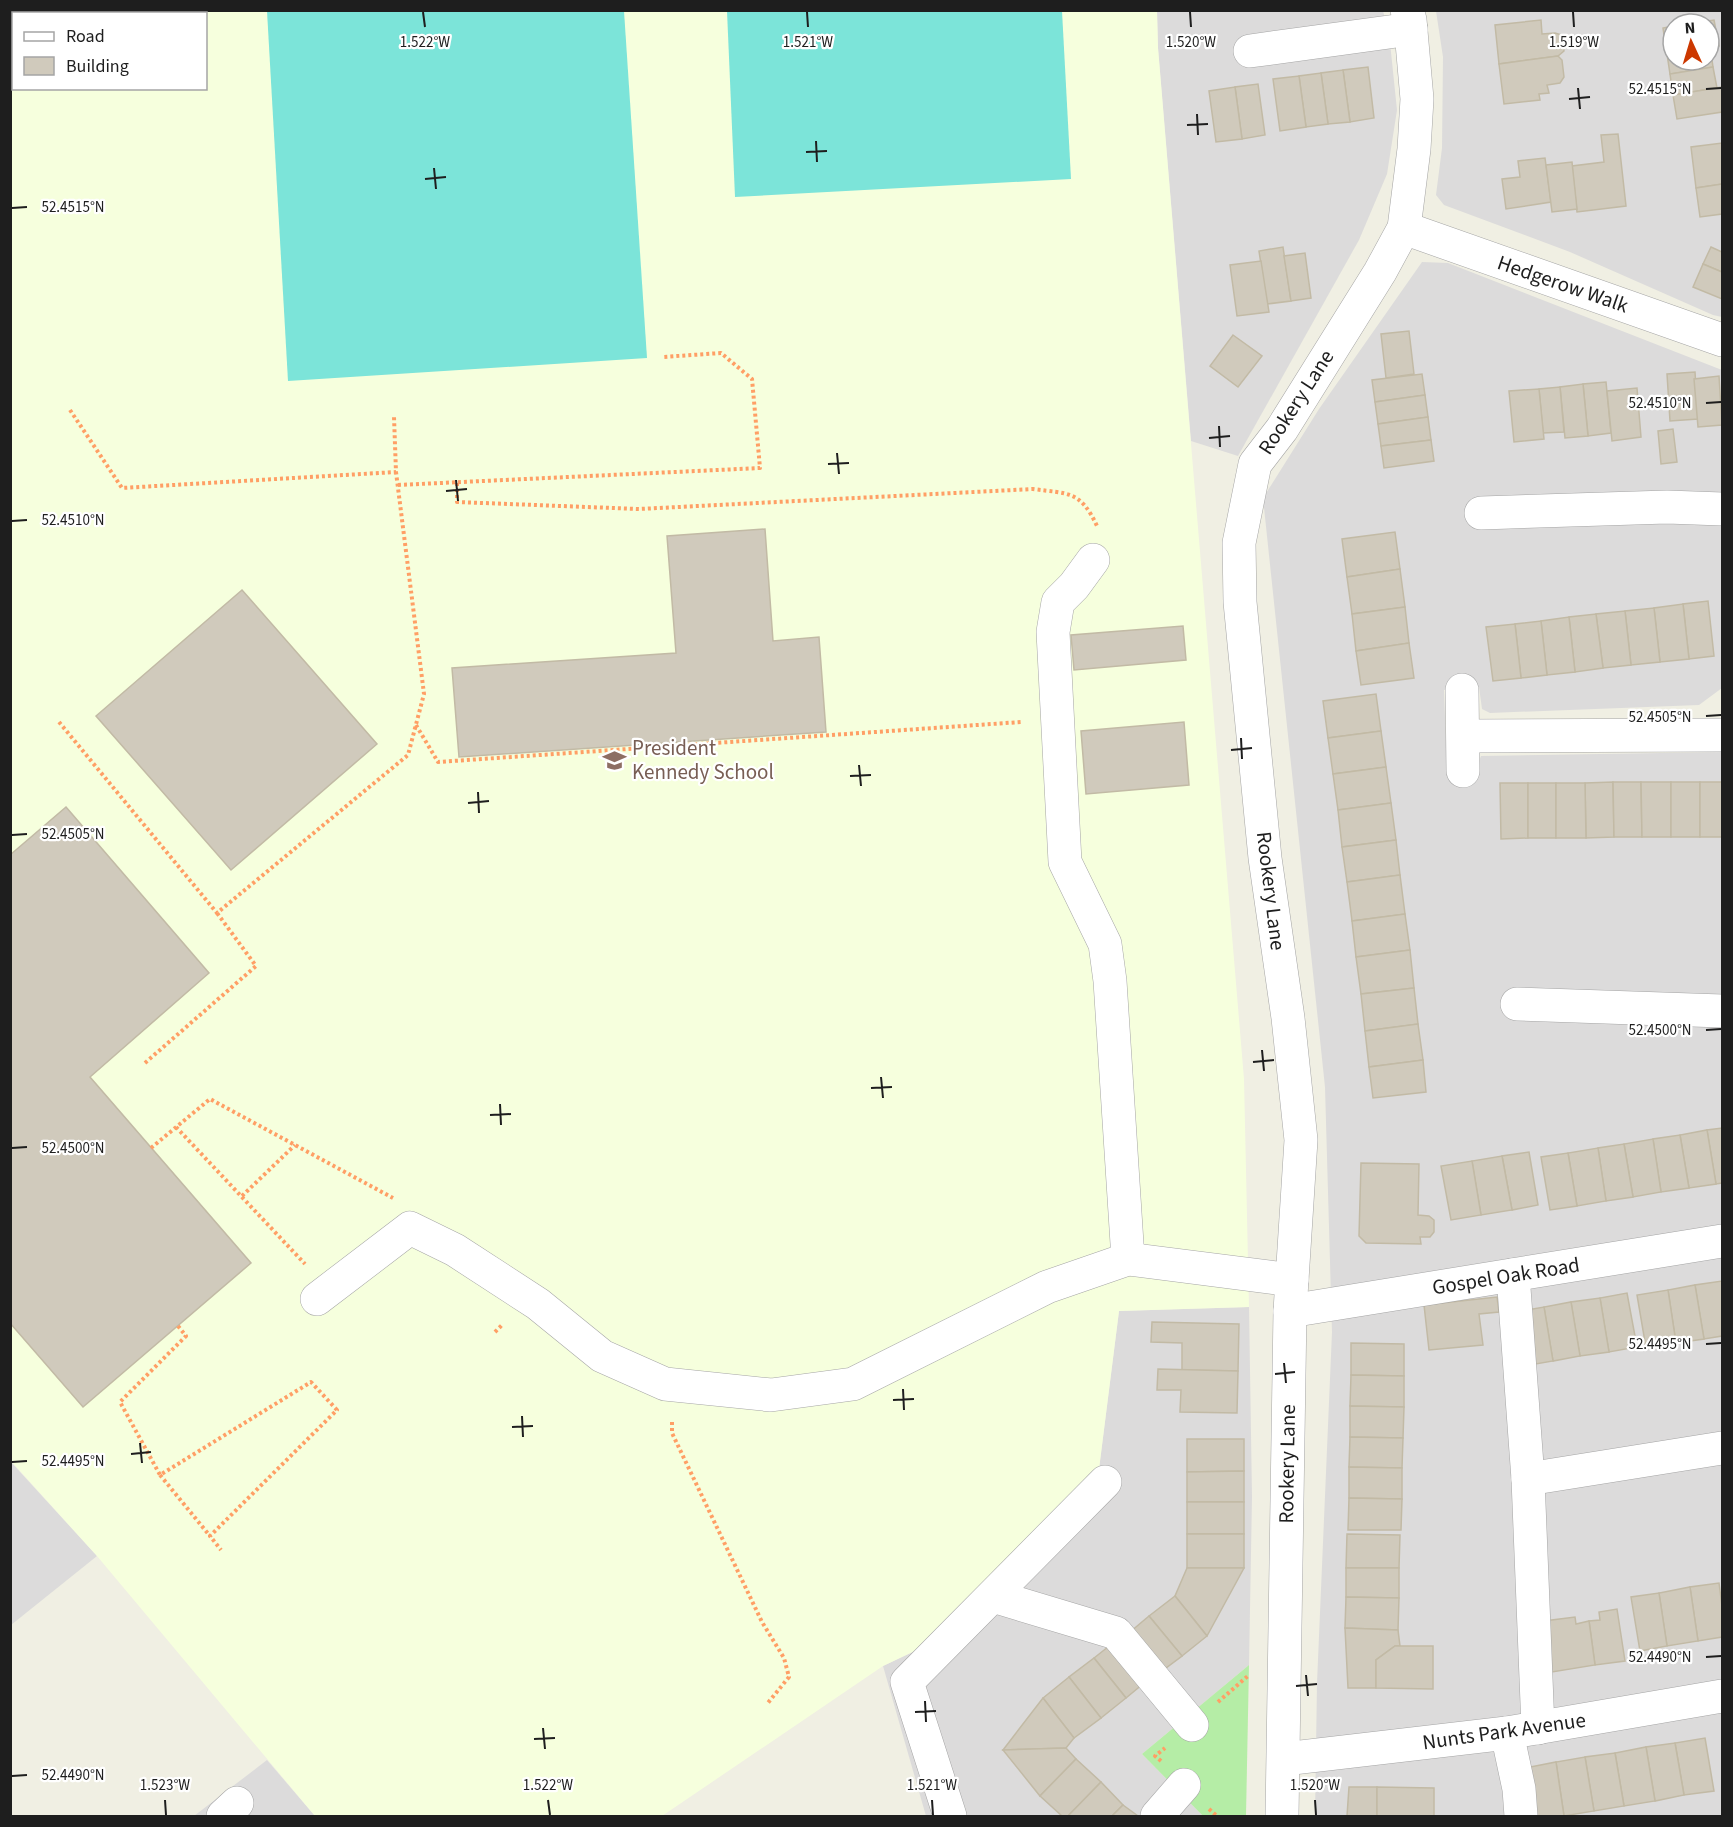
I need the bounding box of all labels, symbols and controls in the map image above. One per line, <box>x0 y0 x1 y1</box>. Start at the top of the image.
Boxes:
legend <box>12 12 207 90</box>
north arrow <box>1661 12 1721 72</box>
text: N <box>1684 17 1696 39</box>
text: Road <box>66 24 105 49</box>
text: 1.522°W <box>400 32 450 53</box>
text: 1.521°W <box>783 32 833 53</box>
text: 1.520°W <box>1166 32 1216 53</box>
text: 1.519°W <box>1549 32 1599 53</box>
text: Building <box>66 54 129 79</box>
text: 52.4515°N <box>1628 79 1692 100</box>
text: 52.4515°N <box>41 197 105 218</box>
street label: Hedgerow Walk <box>1494 248 1633 321</box>
street label: Rookery Lane <box>1251 344 1341 460</box>
text: 52.4510°N <box>1628 393 1692 414</box>
text: 52.4510°N <box>41 510 105 531</box>
text: 52.4505°N <box>1628 707 1692 728</box>
place label: President Kennedy School <box>632 733 774 787</box>
school or university icon: President Kennedy School <box>601 747 627 773</box>
text: 52.4505°N <box>41 824 105 845</box>
street label: Rookery Lane <box>1249 830 1293 952</box>
text: 52.4500°N <box>1628 1020 1692 1041</box>
text: 52.4500°N <box>41 1138 105 1159</box>
street label: Gospel Oak Road <box>1430 1250 1582 1302</box>
text: 52.4495°N <box>1628 1334 1692 1355</box>
street label: Rookery Lane <box>1271 1404 1303 1524</box>
text: 52.4495°N <box>41 1451 105 1472</box>
text: 52.4490°N <box>1628 1647 1692 1668</box>
street label: Nunts Park Avenue <box>1420 1705 1588 1757</box>
text: 52.4490°N <box>41 1765 105 1786</box>
text: 1.523°W <box>140 1775 190 1796</box>
text: 1.522°W <box>523 1775 573 1796</box>
text: 1.521°W <box>907 1775 957 1796</box>
text: 1.520°W <box>1290 1775 1340 1796</box>

